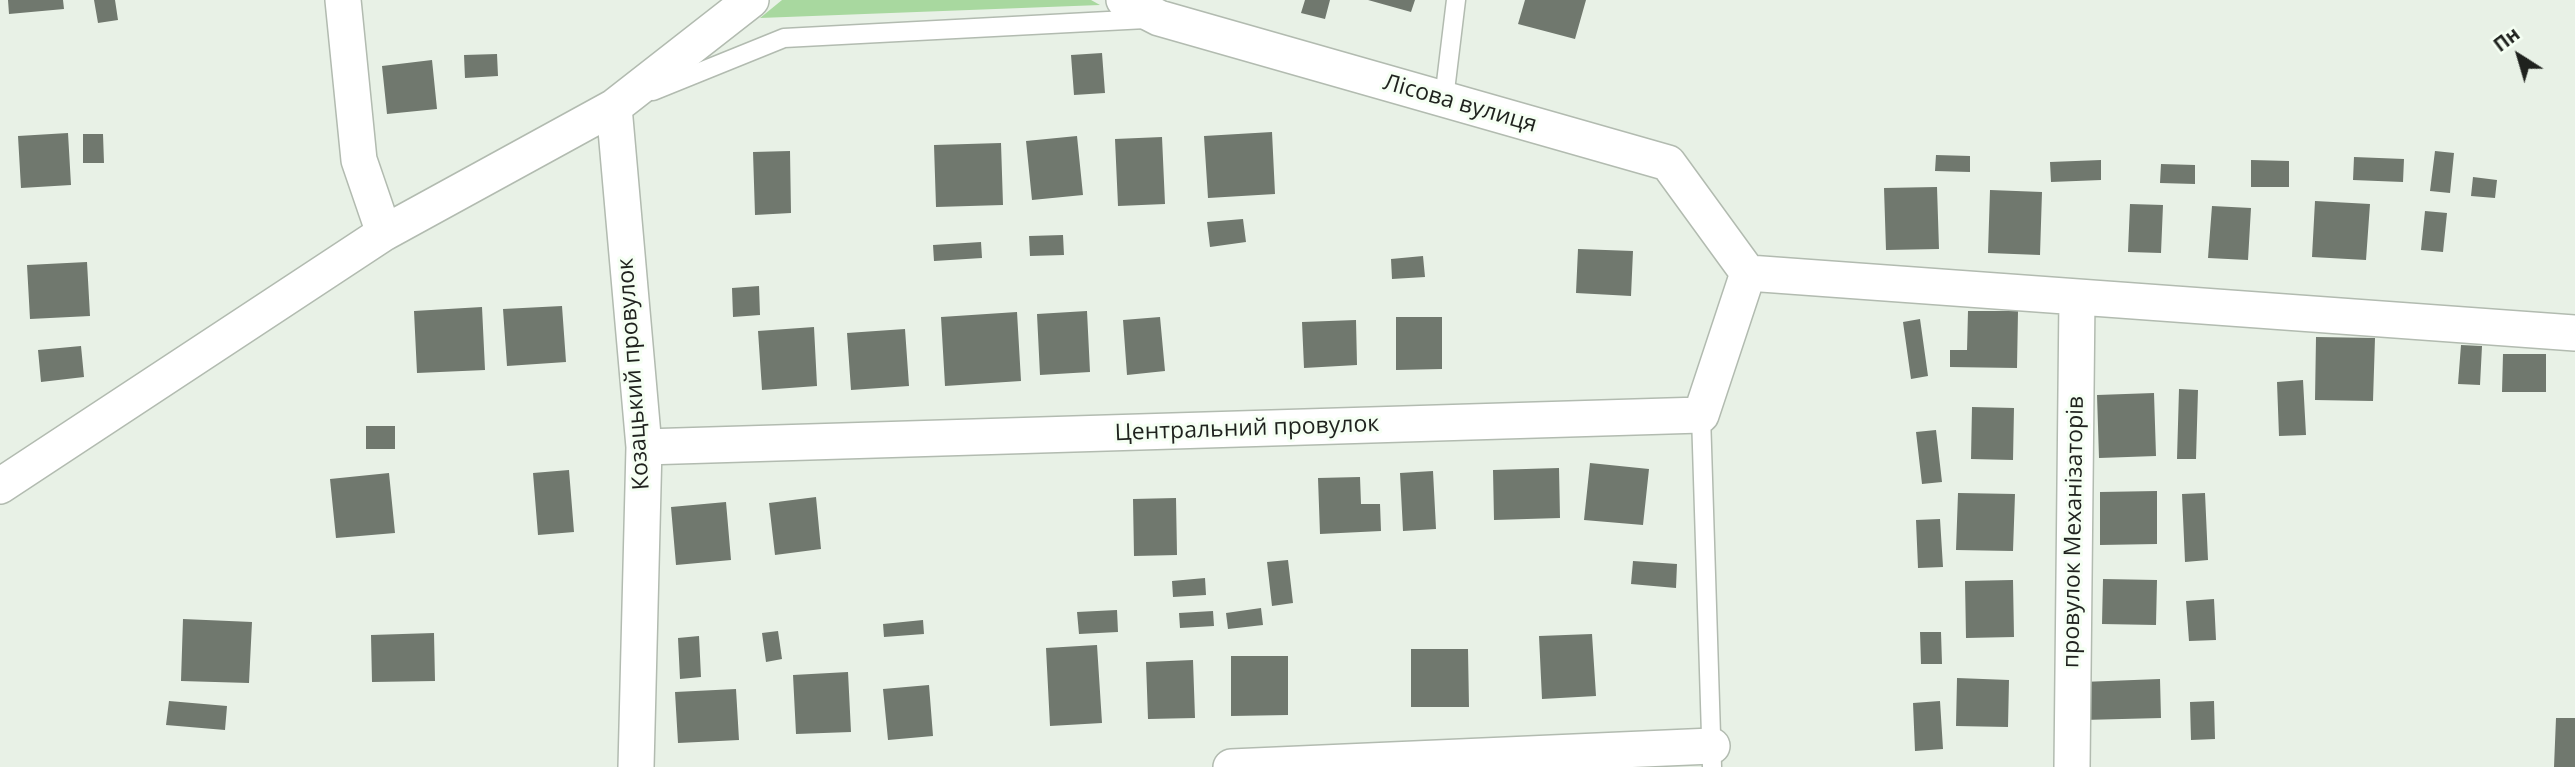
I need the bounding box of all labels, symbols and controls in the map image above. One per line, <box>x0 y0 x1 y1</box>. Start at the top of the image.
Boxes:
north arrow <box>2484 21 2554 91</box>
text: Пн <box>2488 21 2525 58</box>
street label: Лісова вулиця <box>1380 69 1540 139</box>
street label: Козацький провулок <box>612 257 656 491</box>
street label: провулок Механізаторів <box>2058 396 2090 668</box>
street label: Центральний провулок <box>1114 411 1380 447</box>

